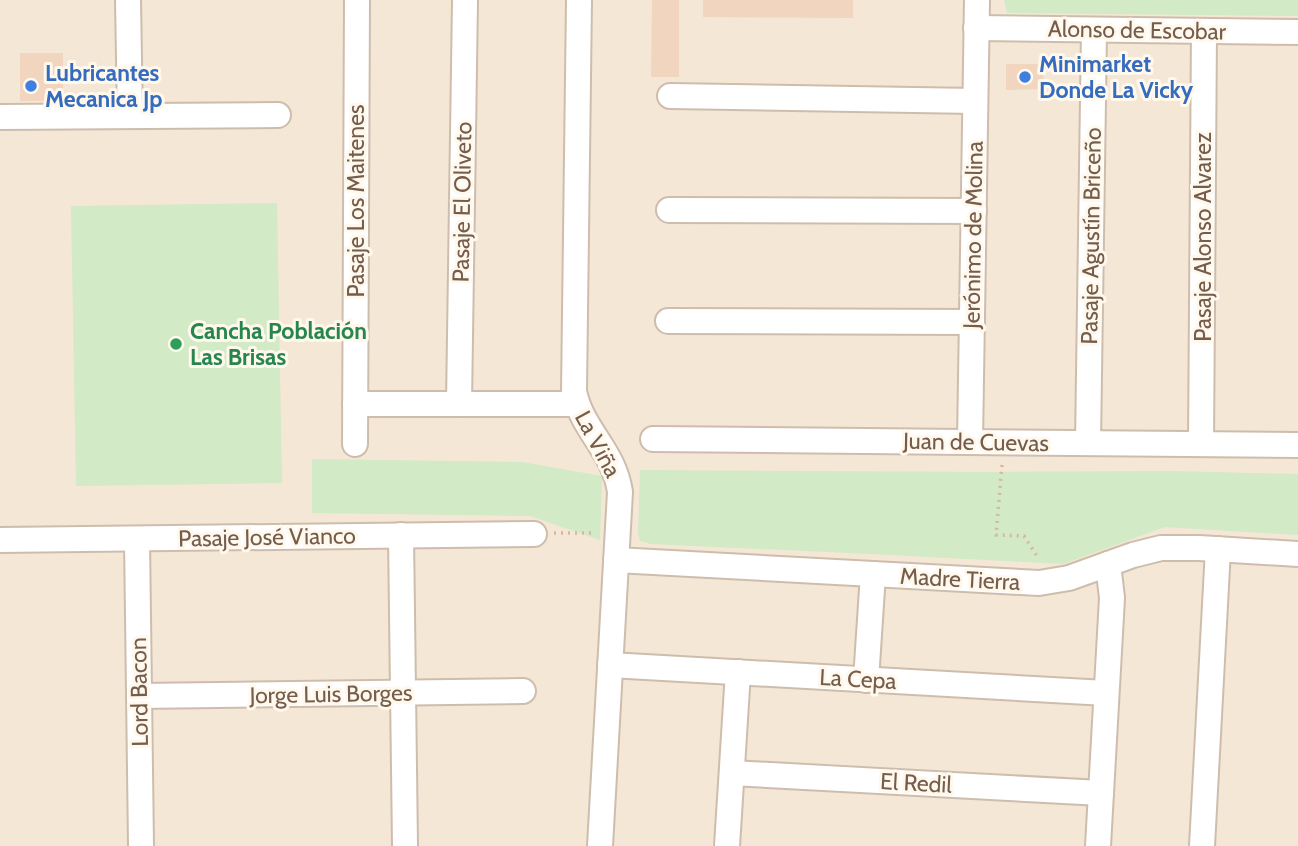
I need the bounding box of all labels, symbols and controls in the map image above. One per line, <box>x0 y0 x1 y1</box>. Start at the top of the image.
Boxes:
street label: Alonso de Escobar <box>1048 14 1227 46</box>
place label: Minimarket Donde La Vicky <box>1039 50 1194 104</box>
place label: Lubricantes Mecanica Jp <box>45 59 162 113</box>
marker: Minimarket Donde La Vicky <box>1017 69 1033 85</box>
marker: Lubricantes Mecanica Jp <box>23 78 39 94</box>
street label: Pasaje Los Maitenes <box>342 105 370 297</box>
street label: Pasaje El Oliveto <box>447 121 477 283</box>
street label: Pasaje Agustín Briceño <box>1075 127 1107 345</box>
street label: Pasaje Alonso Alvarez <box>1189 132 1217 342</box>
street label: Jerónimo de Molina <box>957 141 989 330</box>
place label: Cancha Población Las Brisas <box>190 317 367 371</box>
marker: Cancha Población Las Brisas <box>168 336 184 352</box>
street label: La Viña <box>569 406 627 482</box>
street label: Juan de Cuevas <box>902 427 1049 457</box>
street label: Pasaje José Vianco <box>178 521 356 553</box>
street label: Madre Tierra <box>899 562 1021 596</box>
street label: Lord Bacon <box>124 637 154 747</box>
street label: La Cepa <box>819 663 897 695</box>
street label: Jorge Luis Borges <box>248 679 413 709</box>
street label: El Redil <box>880 767 953 799</box>

